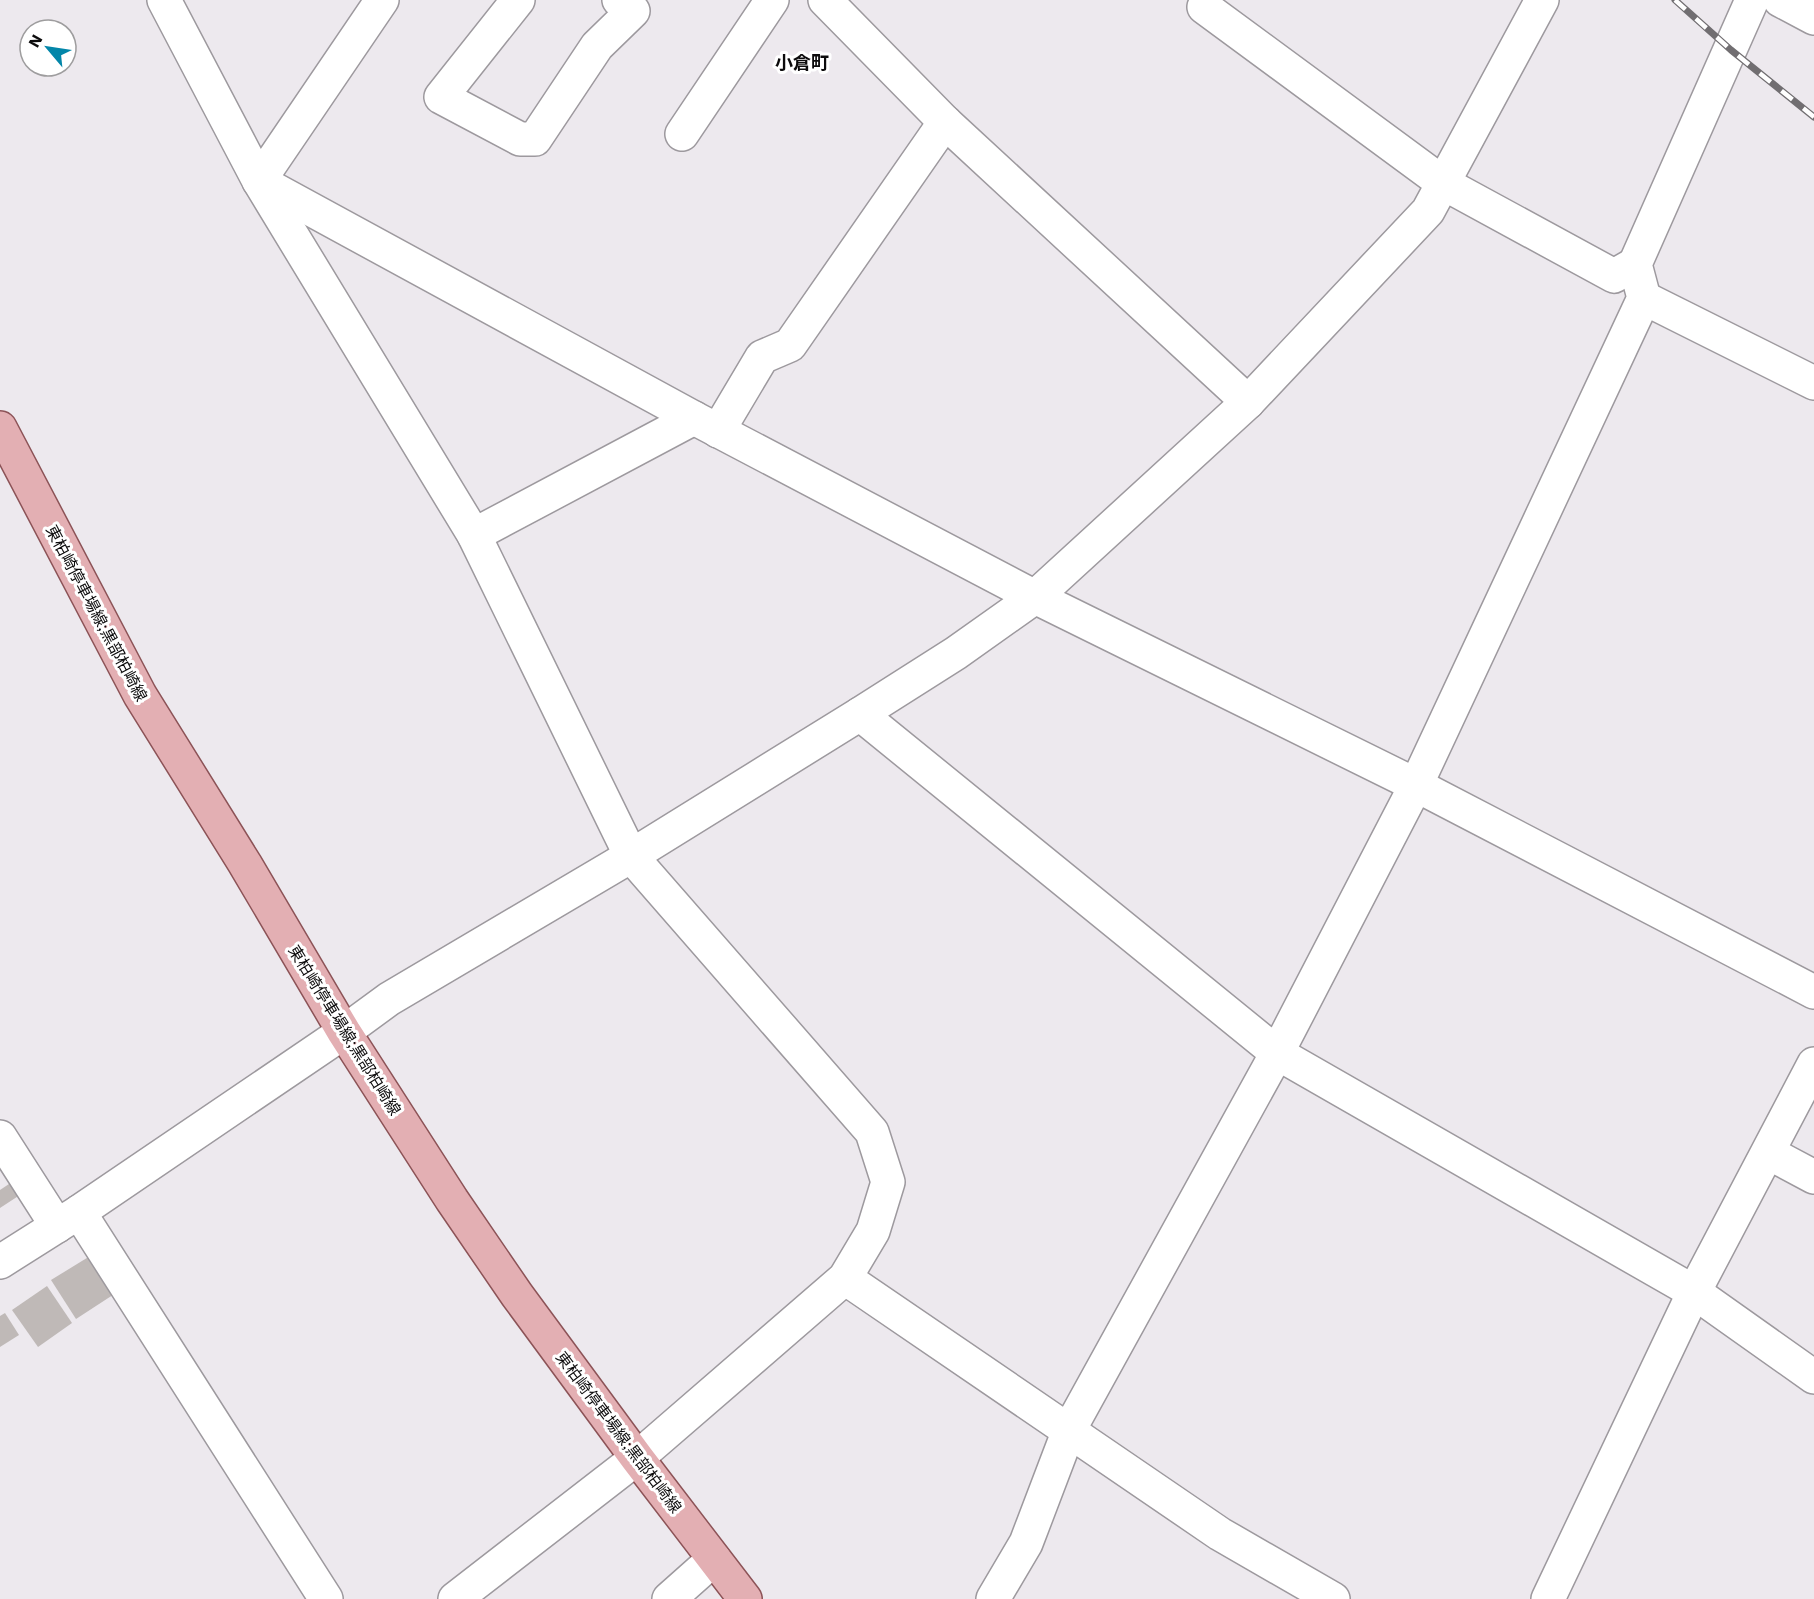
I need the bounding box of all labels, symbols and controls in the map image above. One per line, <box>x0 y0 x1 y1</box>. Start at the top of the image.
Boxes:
north arrow <box>18 18 78 78</box>
text: N <box>24 31 47 51</box>
district label: 小倉町 <box>775 52 829 73</box>
street label: 東柏崎停車場線;黒部柏崎線 <box>42 522 151 705</box>
street label: 東柏崎停車場線;黒部柏崎線 <box>284 942 405 1119</box>
street label: 東柏崎停車場線;黒部柏崎線 <box>552 1348 685 1517</box>

